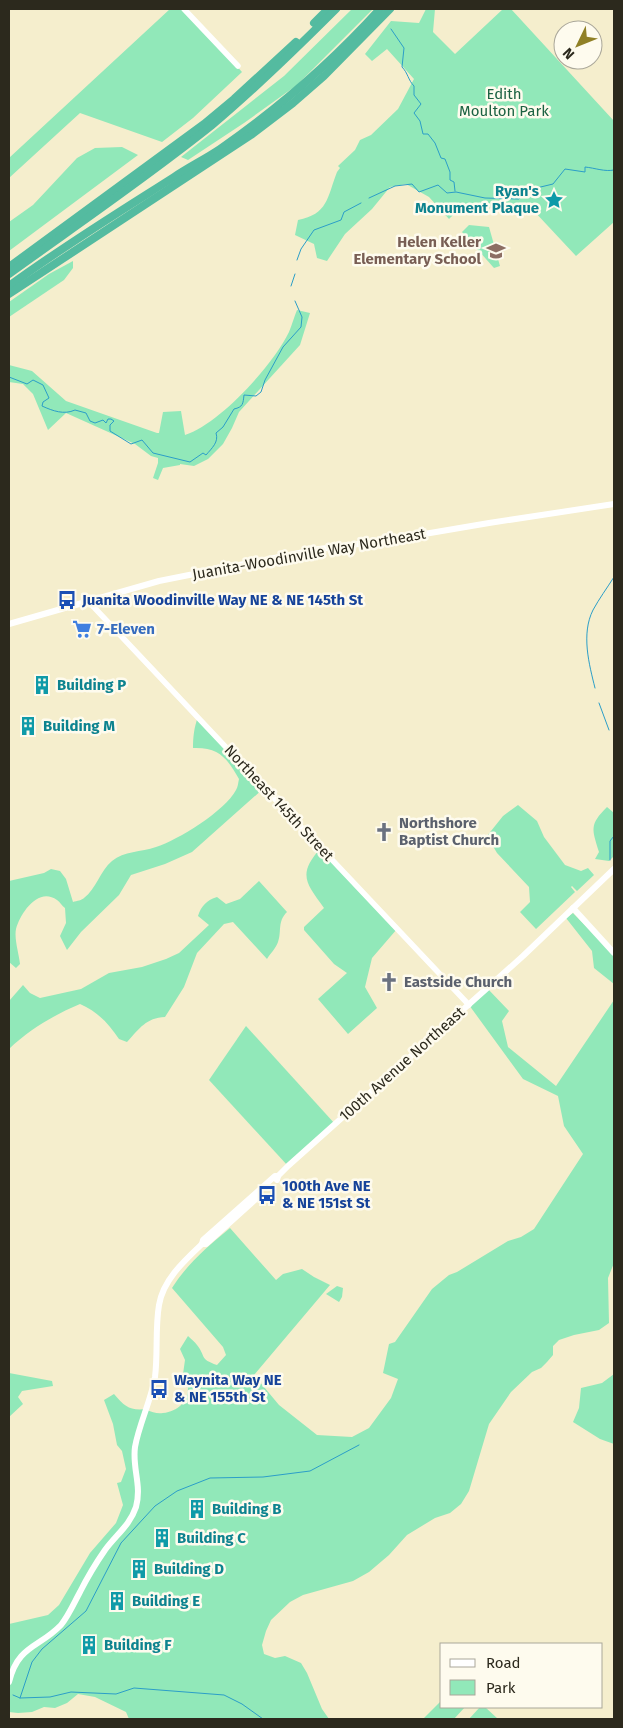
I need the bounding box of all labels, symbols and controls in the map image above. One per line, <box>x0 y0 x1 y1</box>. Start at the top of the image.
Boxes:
north arrow <box>553 20 603 70</box>
text: N <box>559 44 578 63</box>
park label: Edith Moulton Park <box>459 85 549 120</box>
place label: Ryan's Monument Plaque <box>415 182 539 217</box>
place icon: Ryan's Monument Plaque <box>543 189 565 211</box>
place label: Helen Keller Elementary School <box>353 233 482 268</box>
school or university icon: Helen Keller Elementary School <box>485 240 507 262</box>
street label: Juanita-Woodinville Way Northeast <box>191 524 428 583</box>
bus stop icon: Juanita Woodinville Way NE & NE 145th St <box>56 589 78 611</box>
place label: Juanita Woodinville Way NE & NE 145th St <box>81 591 363 609</box>
supermarket icon: 7-Eleven <box>71 618 93 640</box>
place label: 7-Eleven <box>97 620 155 638</box>
building icon: Building P <box>31 674 53 696</box>
place label: Building P <box>57 676 126 694</box>
building icon: Building M <box>17 715 39 737</box>
place label: Building M <box>43 717 115 735</box>
street label: Northeast 145th Street <box>221 741 338 865</box>
place label: Northshore Baptist Church <box>399 814 499 849</box>
church icon: Northshore Baptist Church <box>373 821 395 843</box>
church icon: Eastside Church <box>378 971 400 993</box>
place label: Eastside Church <box>404 973 512 991</box>
street label: 100th Avenue Northeast <box>336 1003 469 1125</box>
place label: 100th Ave NE & NE 151st St <box>282 1177 371 1212</box>
bus stop icon: 100th Ave NE & NE 151st St <box>256 1184 278 1206</box>
place label: Waynita Way NE & NE 155th St <box>174 1371 282 1406</box>
bus stop icon: Waynita Way NE & NE 155th St <box>148 1378 170 1400</box>
building icon: Building B <box>186 1498 208 1520</box>
place label: Building B <box>212 1500 281 1518</box>
building icon: Building C <box>151 1527 173 1549</box>
place label: Building C <box>177 1529 246 1547</box>
building icon: Building D <box>128 1558 150 1580</box>
place label: Building D <box>154 1560 224 1578</box>
building icon: Building E <box>106 1590 128 1612</box>
place label: Building E <box>132 1592 200 1610</box>
building icon: Building F <box>78 1634 100 1656</box>
place label: Building F <box>104 1636 172 1654</box>
legend <box>440 1643 603 1708</box>
text: Road <box>486 1654 521 1672</box>
text: Park <box>486 1679 516 1697</box>

